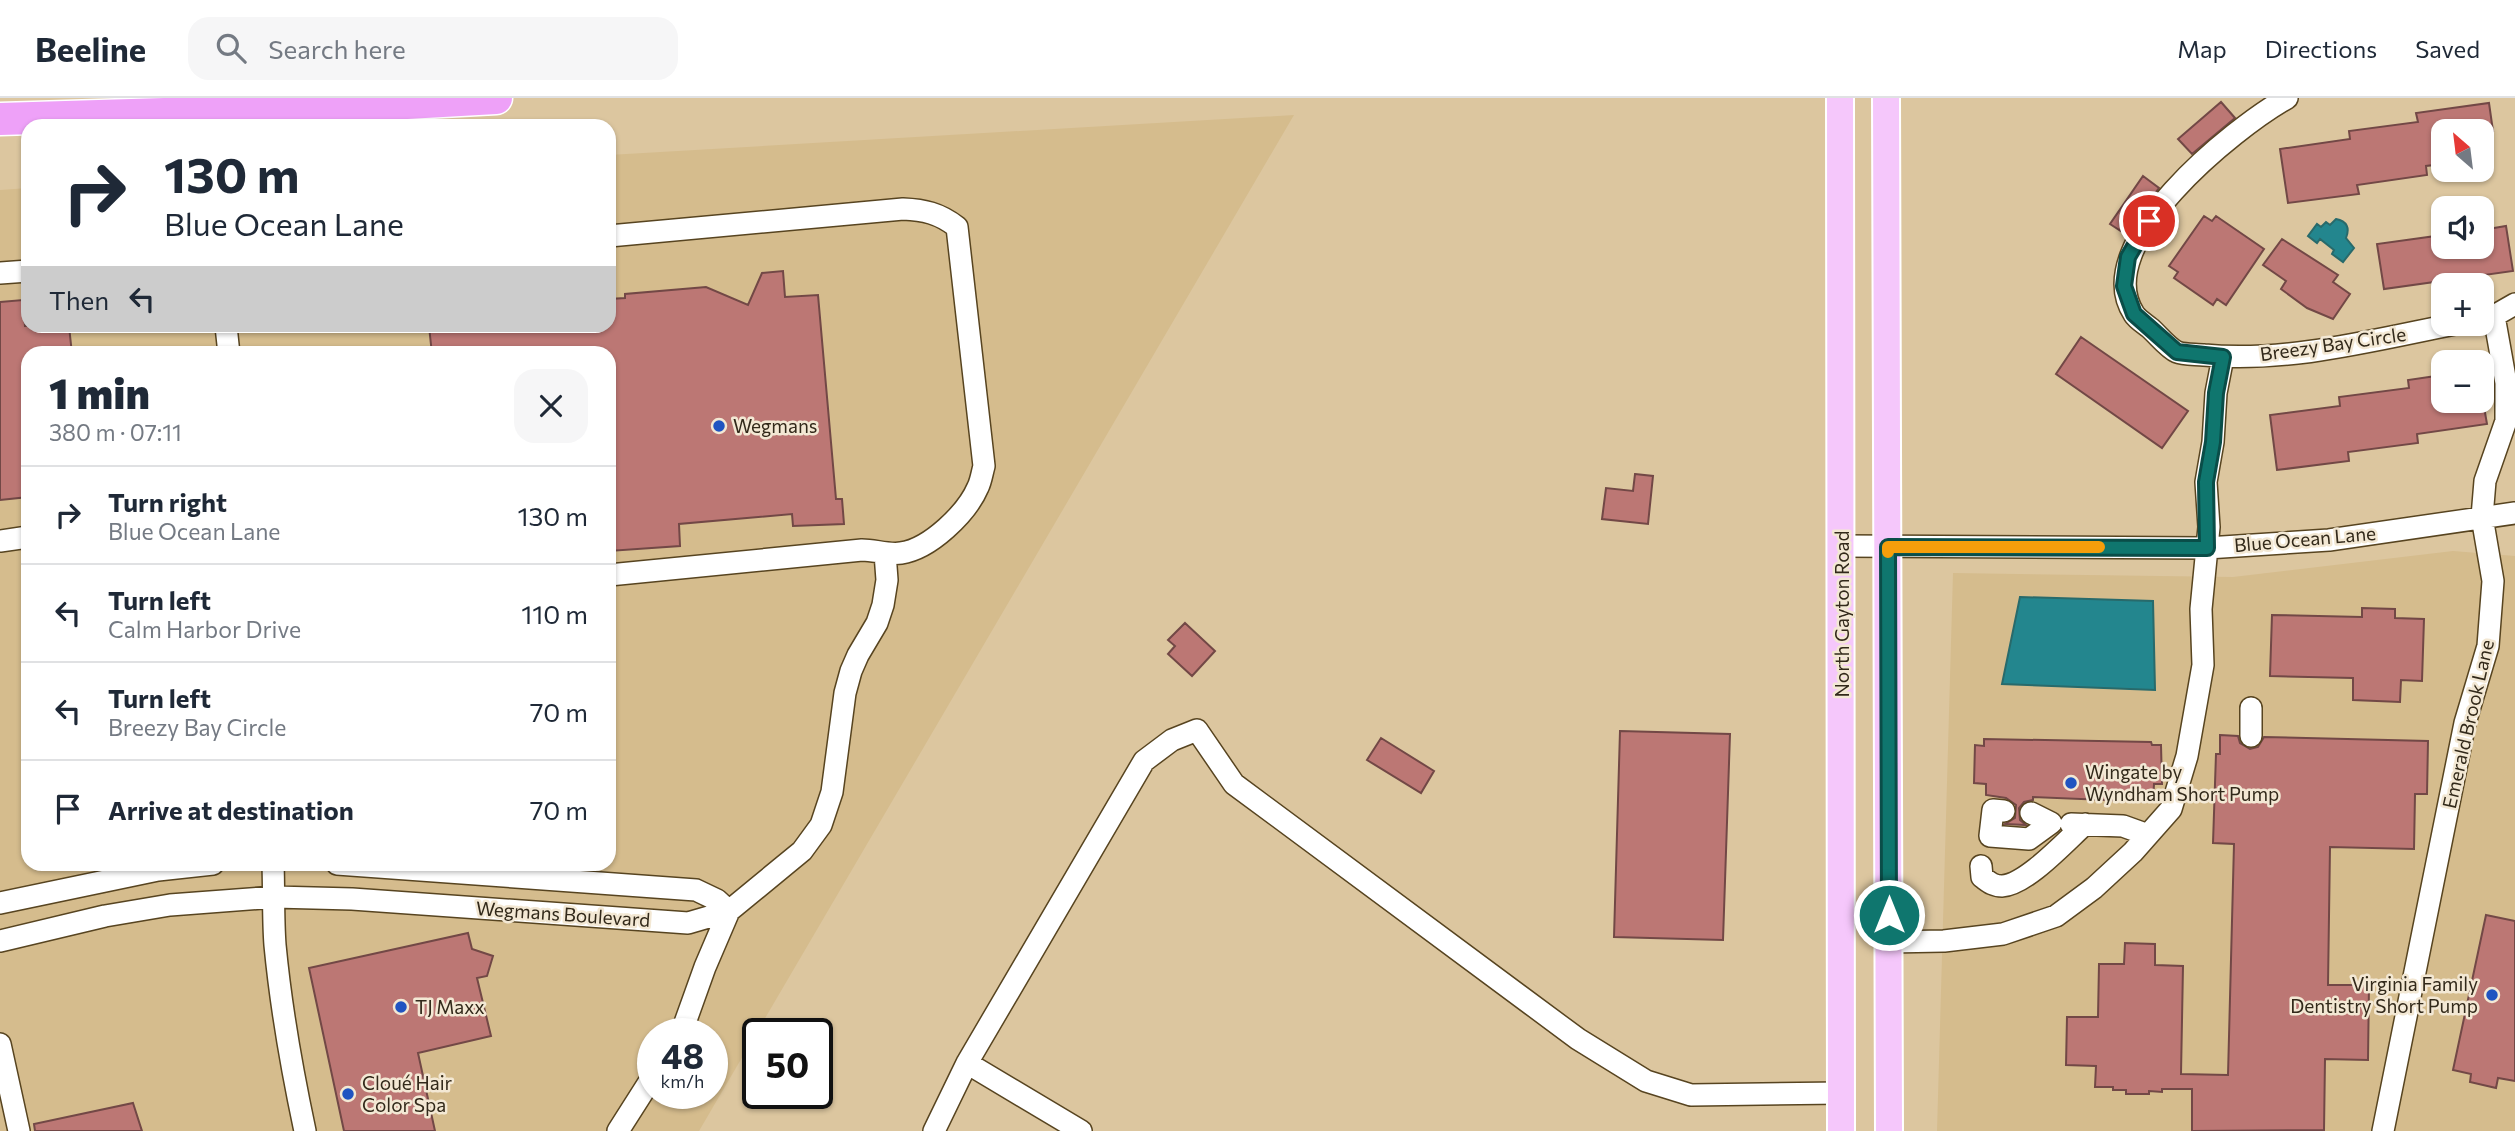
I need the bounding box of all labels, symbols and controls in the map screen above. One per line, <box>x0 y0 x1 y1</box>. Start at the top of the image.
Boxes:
search box <box>188 17 678 80</box>
text: Beeline <box>35 28 146 69</box>
icon: search <box>212 29 250 67</box>
text: Search here <box>268 33 406 64</box>
text: Map <box>2177 34 2227 63</box>
text: Directions <box>2265 34 2377 63</box>
text: Saved <box>2415 34 2480 63</box>
north arrow <box>2431 119 2494 182</box>
map controls <box>2431 119 2494 413</box>
text: 130 m <box>164 143 299 203</box>
icon: right <box>49 147 140 238</box>
pin <box>2119 191 2179 251</box>
button: sound <box>2431 196 2494 259</box>
icon: arrive <box>2130 202 2168 240</box>
text: Blue Ocean Lane <box>164 203 404 243</box>
button: + <box>2431 273 2494 336</box>
icon: left <box>123 280 161 318</box>
text: Then <box>49 284 109 315</box>
street label: Breezy Bay Circle <box>2258 322 2407 365</box>
button: − <box>2431 350 2494 413</box>
text: 1 min <box>49 366 150 418</box>
button: close <box>514 369 588 443</box>
place label: Wegmans <box>733 414 817 437</box>
text: 380 m · 07:11 <box>49 418 182 446</box>
marker: Wegmans <box>711 418 727 434</box>
text: Turn right <box>108 486 227 517</box>
icon: right <box>49 496 87 534</box>
text: 130 m <box>517 500 588 531</box>
text: Blue Ocean Lane <box>108 517 281 545</box>
street label: Blue Ocean Lane <box>2233 521 2377 556</box>
street label: North Gayton Road <box>1830 531 1853 697</box>
text: Turn left <box>108 584 211 615</box>
icon: left <box>49 594 87 632</box>
text: 110 m <box>521 598 588 629</box>
text: Calm Harbor Drive <box>108 615 301 643</box>
street label: Emerald Brook Lane <box>2437 637 2498 811</box>
text: Turn left <box>108 682 211 713</box>
icon: left <box>49 692 87 730</box>
text: 70 m <box>530 696 588 727</box>
text: Breezy Bay Circle <box>108 713 286 741</box>
place label: Wingate by Wyndham Short Pump <box>2085 760 2279 805</box>
marker: Wingate by Wyndham Short Pump <box>2063 775 2079 791</box>
icon: arrive <box>49 790 87 828</box>
text: Arrive at destination <box>108 794 354 825</box>
text: 70 m <box>530 794 588 825</box>
position arrow <box>1852 878 1926 952</box>
street label: Wegmans Boulevard <box>475 896 651 931</box>
place label: Virginia Family Dentistry Short Pump <box>2290 972 2478 1017</box>
marker: Virginia Family Dentistry Short Pump <box>2484 987 2500 1003</box>
place label: TJ Maxx <box>415 995 485 1018</box>
marker: TJ Maxx <box>393 999 409 1015</box>
speed limit sign: 50 <box>742 1018 833 1109</box>
text: 48 <box>661 1033 704 1076</box>
text: km/h <box>661 1070 704 1092</box>
place label: Cloué Hair Color Spa <box>362 1071 453 1116</box>
marker: Cloué Hair Color Spa <box>340 1086 356 1102</box>

